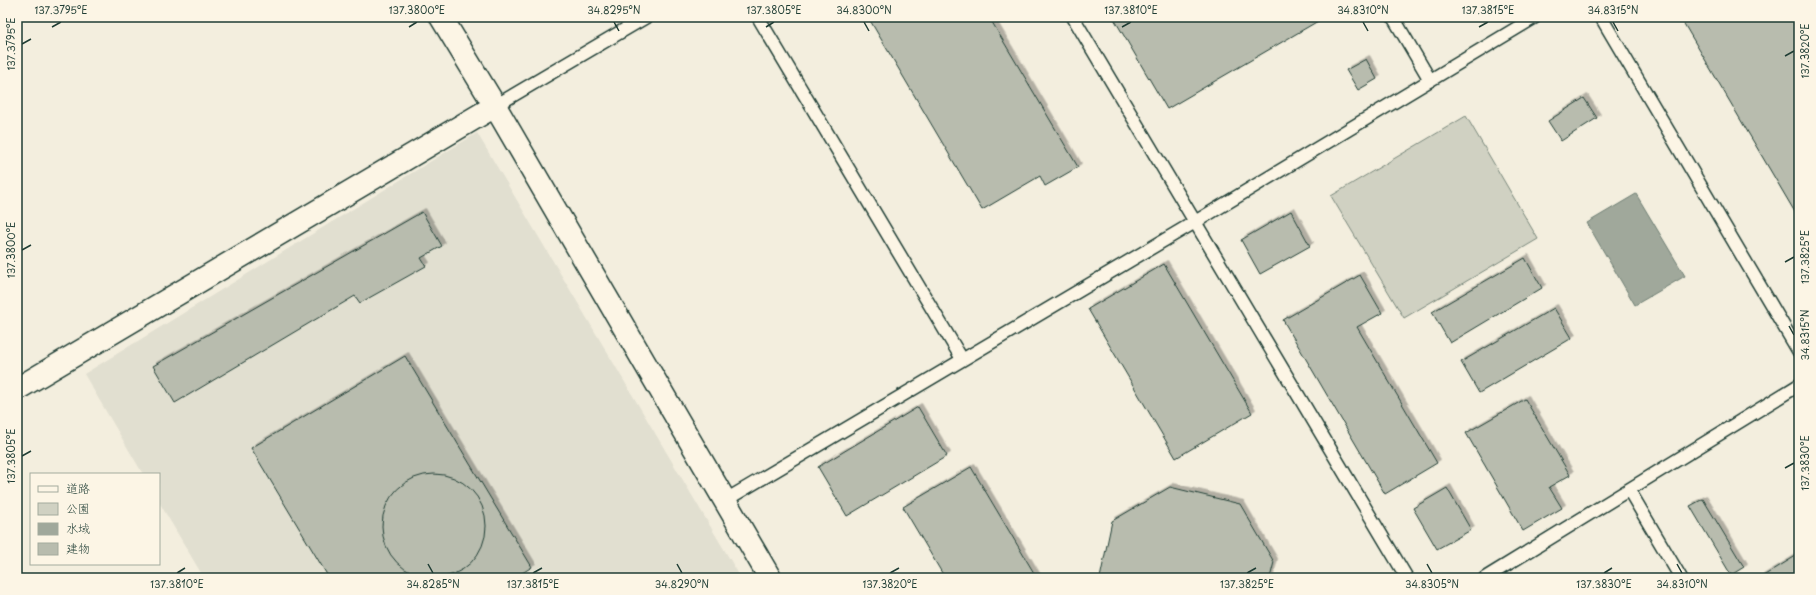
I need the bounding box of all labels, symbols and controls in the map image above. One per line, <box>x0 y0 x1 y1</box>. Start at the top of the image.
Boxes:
text: 137.3795°E <box>34 2 88 17</box>
text: 137.3800°E <box>389 2 445 17</box>
text: 34.8295°N <box>587 2 641 17</box>
text: 137.3805°E <box>746 2 802 17</box>
text: 34.8300°N <box>836 2 892 17</box>
text: 137.3810°E <box>1104 2 1158 17</box>
text: 34.8310°N <box>1337 2 1389 17</box>
text: 137.3815°E <box>1462 2 1514 17</box>
text: 34.8315°N <box>1587 2 1639 17</box>
text: 137.3795°E <box>3 17 18 71</box>
text: 137.3820°E <box>1797 23 1812 79</box>
text: 137.3800°E <box>3 222 18 278</box>
text: 137.3825°E <box>1797 230 1812 284</box>
text: 34.8315°N <box>1797 309 1812 361</box>
text: 137.3805°E <box>3 428 18 484</box>
text: 137.3830°E <box>1797 435 1812 491</box>
legend <box>30 473 160 565</box>
text: 道路 <box>66 479 90 497</box>
text: 公園 <box>66 499 90 517</box>
text: 水域 <box>66 519 90 537</box>
text: 建物 <box>66 539 90 557</box>
text: 137.3810°E <box>150 576 204 591</box>
text: 34.8285°N <box>406 576 460 591</box>
text: 137.3815°E <box>507 576 559 591</box>
text: 34.8290°N <box>655 576 709 591</box>
text: 137.3820°E <box>862 576 918 591</box>
text: 137.3825°E <box>1220 576 1274 591</box>
text: 34.8305°N <box>1405 576 1459 591</box>
text: 137.3830°E <box>1576 576 1632 591</box>
text: 34.8310°N <box>1656 576 1708 591</box>

